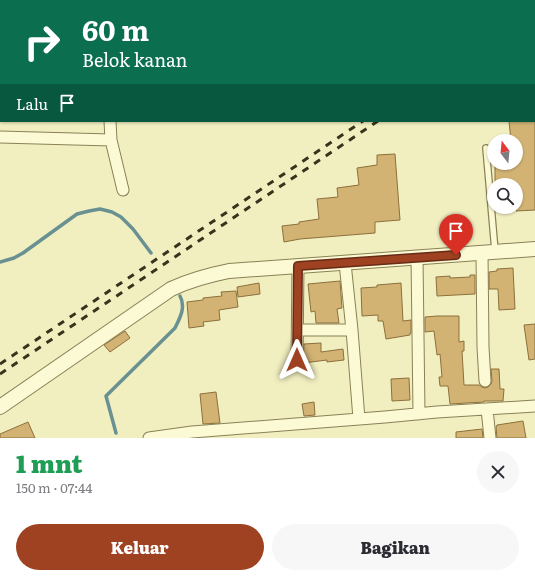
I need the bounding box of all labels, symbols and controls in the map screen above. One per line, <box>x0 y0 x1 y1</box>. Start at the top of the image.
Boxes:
text: 60 m <box>82 8 149 50</box>
icon: right <box>16 16 68 68</box>
text: Belok kanan <box>82 46 187 73</box>
text: Lalu <box>16 92 48 115</box>
icon: arrive <box>56 92 78 114</box>
north arrow <box>487 134 523 170</box>
map controls <box>487 134 523 214</box>
button: search <box>487 178 523 214</box>
pin <box>439 214 473 255</box>
icon: arrive <box>445 220 467 242</box>
position arrow <box>276 339 318 381</box>
text: 1 mnt <box>16 445 83 480</box>
button: close <box>477 451 519 493</box>
text: 150 m · 07:44 <box>16 478 92 497</box>
button: Keluar <box>16 524 264 570</box>
button: Bagikan <box>272 524 519 570</box>

